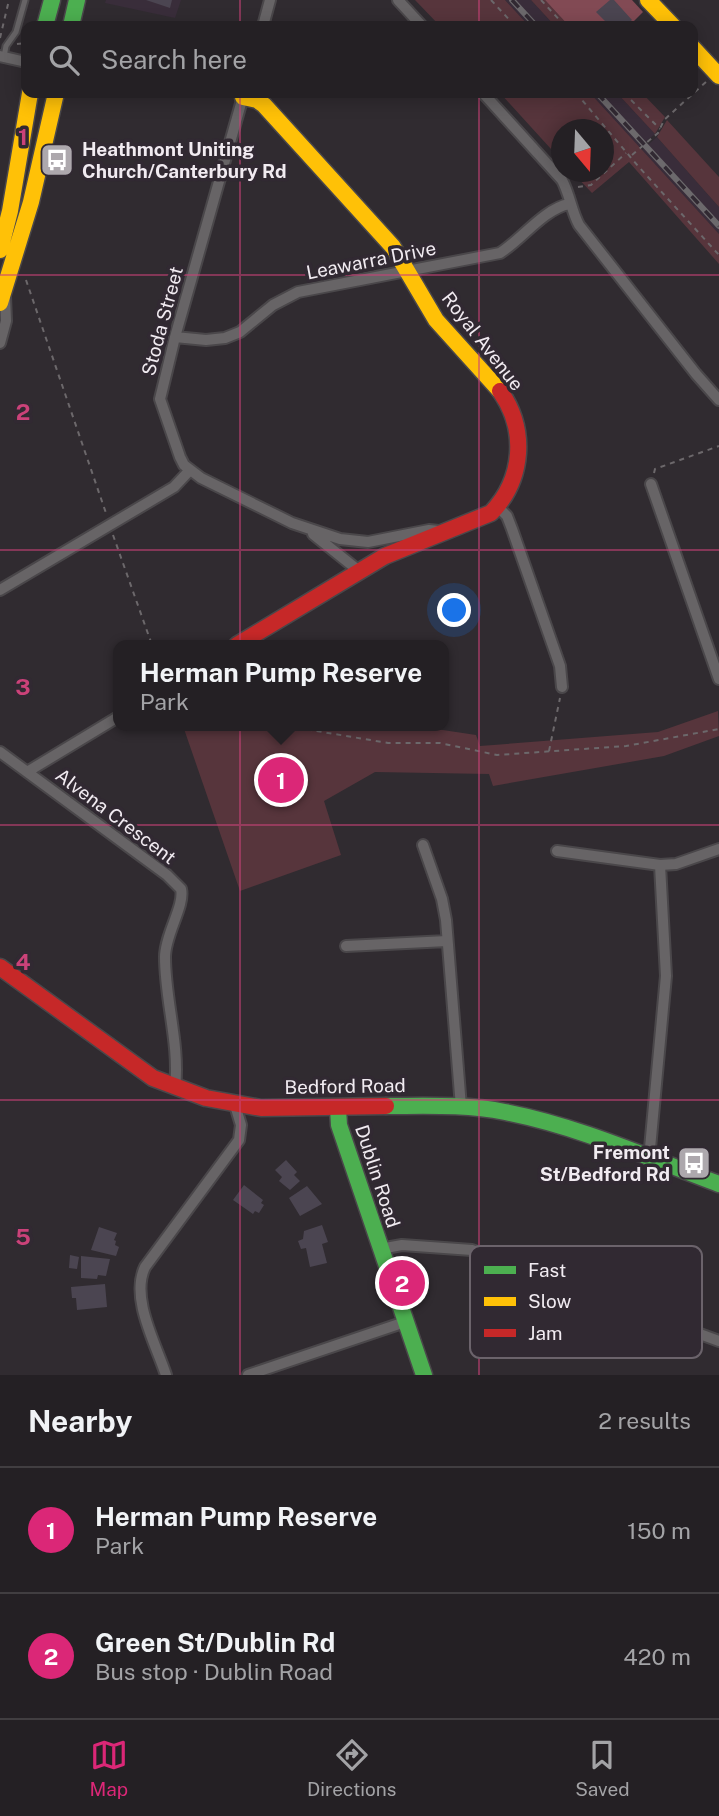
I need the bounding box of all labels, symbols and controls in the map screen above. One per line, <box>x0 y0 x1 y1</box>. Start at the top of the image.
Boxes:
search box <box>21 21 698 98</box>
icon: search <box>45 41 83 79</box>
text: Search here <box>101 44 247 75</box>
north arrow <box>551 119 614 182</box>
text: 1 <box>18 123 28 150</box>
place label: Heathmont Uniting Church/Canterbury Rd <box>82 138 287 182</box>
bus stop icon: Heathmont Uniting Church/Canterbury Rd <box>38 141 76 179</box>
street label: Leawarra Drive <box>304 237 438 283</box>
street label: Stoda Street <box>137 264 187 378</box>
street label: Royal Avenue <box>438 287 528 395</box>
text: 2 <box>16 398 30 425</box>
your location <box>437 593 471 627</box>
popup <box>113 640 449 731</box>
text: Herman Pump Reserve <box>140 657 422 688</box>
text: 3 <box>15 673 31 700</box>
text: Park <box>140 688 189 715</box>
pin: 1 <box>258 754 304 806</box>
street label: Alvena Crescent <box>52 764 180 868</box>
text: 4 <box>15 948 31 975</box>
street label: Bedford Road <box>284 1074 406 1098</box>
street label: Dublin Road <box>351 1122 405 1230</box>
place label: Fremont St/Bedford Rd <box>540 1141 670 1185</box>
bus stop icon: Fremont St/Bedford Rd <box>675 1144 713 1182</box>
text: 5 <box>15 1223 31 1250</box>
legend <box>470 1246 702 1358</box>
pin: 2 <box>379 1257 425 1309</box>
text: Fast <box>528 1259 566 1281</box>
text: Slow <box>528 1290 572 1312</box>
text: Jam <box>528 1322 562 1344</box>
text: Nearby <box>28 1403 132 1439</box>
text: 2 results <box>598 1407 691 1434</box>
text: Herman Pump Reserve <box>95 1501 377 1532</box>
text: 1 <box>46 1517 56 1544</box>
text: 150 m <box>627 1517 691 1544</box>
text: Park <box>95 1532 144 1559</box>
text: Green St/Dublin Rd <box>95 1627 335 1658</box>
text: 2 <box>44 1643 58 1670</box>
text: 420 m <box>623 1643 691 1670</box>
text: Bus stop · Dublin Road <box>95 1658 333 1685</box>
tab: Map <box>89 1736 128 1800</box>
tab: Directions <box>307 1736 396 1800</box>
tab: Saved <box>575 1736 630 1800</box>

